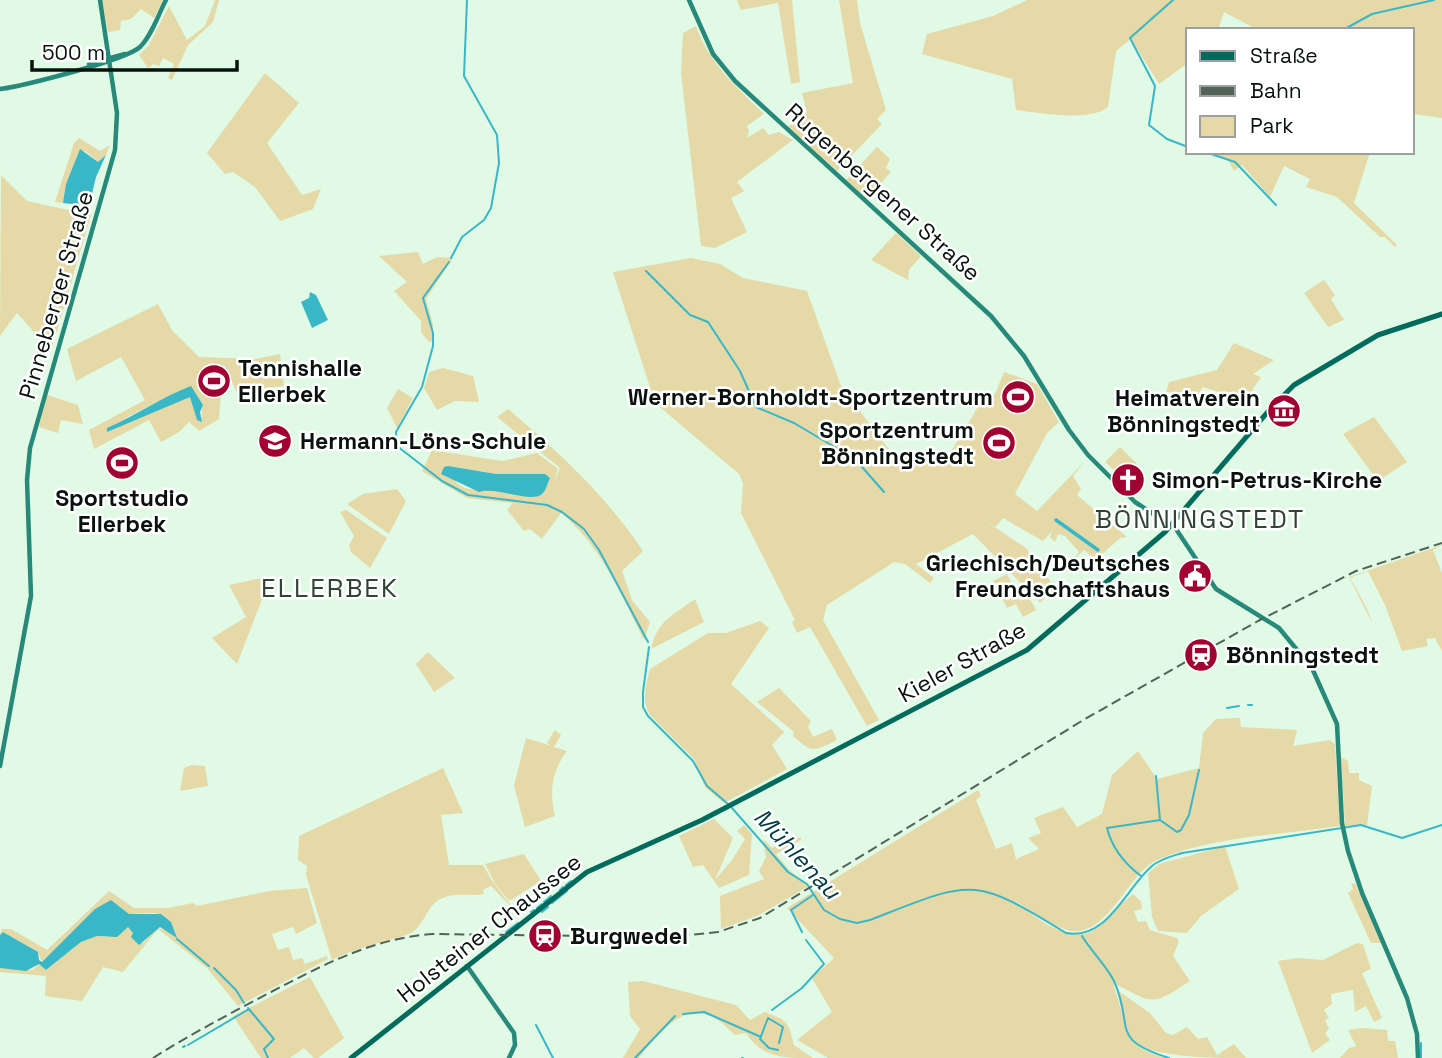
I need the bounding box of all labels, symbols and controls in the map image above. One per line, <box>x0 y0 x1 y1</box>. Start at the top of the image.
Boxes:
scale bar <box>32 28 236 72</box>
legend <box>1186 28 1414 154</box>
text: 500 m <box>42 39 105 66</box>
text: Straße <box>1250 42 1318 69</box>
text: Bahn <box>1250 77 1302 104</box>
street label: Rugenbergener Straße <box>779 96 987 288</box>
text: Park <box>1250 112 1294 139</box>
street label: Pinneberger Straße <box>12 187 100 403</box>
place label: Tennishalle Ellerbek <box>238 353 362 409</box>
sports icon: Tennishalle Ellerbek <box>195 362 233 400</box>
sports icon: Werner-Bornholdt-Sportzentrum <box>999 378 1037 416</box>
place label: Werner-Bornholdt-Sportzentrum <box>628 382 993 412</box>
place label: Heimatverein Bönningstedt <box>1107 383 1260 439</box>
museum icon: Heimatverein Bönningstedt <box>1265 392 1303 430</box>
place label: Sportzentrum Bönningstedt <box>819 415 974 471</box>
school or university icon: Hermann-Löns-Schule <box>256 422 294 460</box>
sports icon: Sportzentrum Bönningstedt <box>980 424 1018 462</box>
place label: Hermann-Löns-Schule <box>300 426 546 456</box>
sports icon: Sportstudio Ellerbek <box>103 444 141 482</box>
church icon: Simon-Petrus-Kirche <box>1109 461 1147 499</box>
place label: Simon-Petrus-Kirche <box>1152 465 1382 495</box>
place label: Sportstudio Ellerbek <box>55 483 189 539</box>
district label: BÖNNINGSTEDT <box>1095 502 1305 536</box>
place label: Griechisch/Deutsches Freundschaftshaus <box>926 548 1170 604</box>
public building icon: Griechisch/Deutsches Freundschaftshaus <box>1176 557 1214 595</box>
district label: ELLERBEK <box>261 571 399 605</box>
street label: Kieler Straße <box>893 615 1031 709</box>
station icon: Bönningstedt <box>1182 636 1220 674</box>
place label: Bönningstedt <box>1226 640 1379 670</box>
water label: Mühlenau <box>747 802 848 907</box>
street label: Holsteiner Chaussee <box>391 847 587 1009</box>
station icon: Burgwedel <box>526 917 564 955</box>
place label: Burgwedel <box>570 921 688 951</box>

